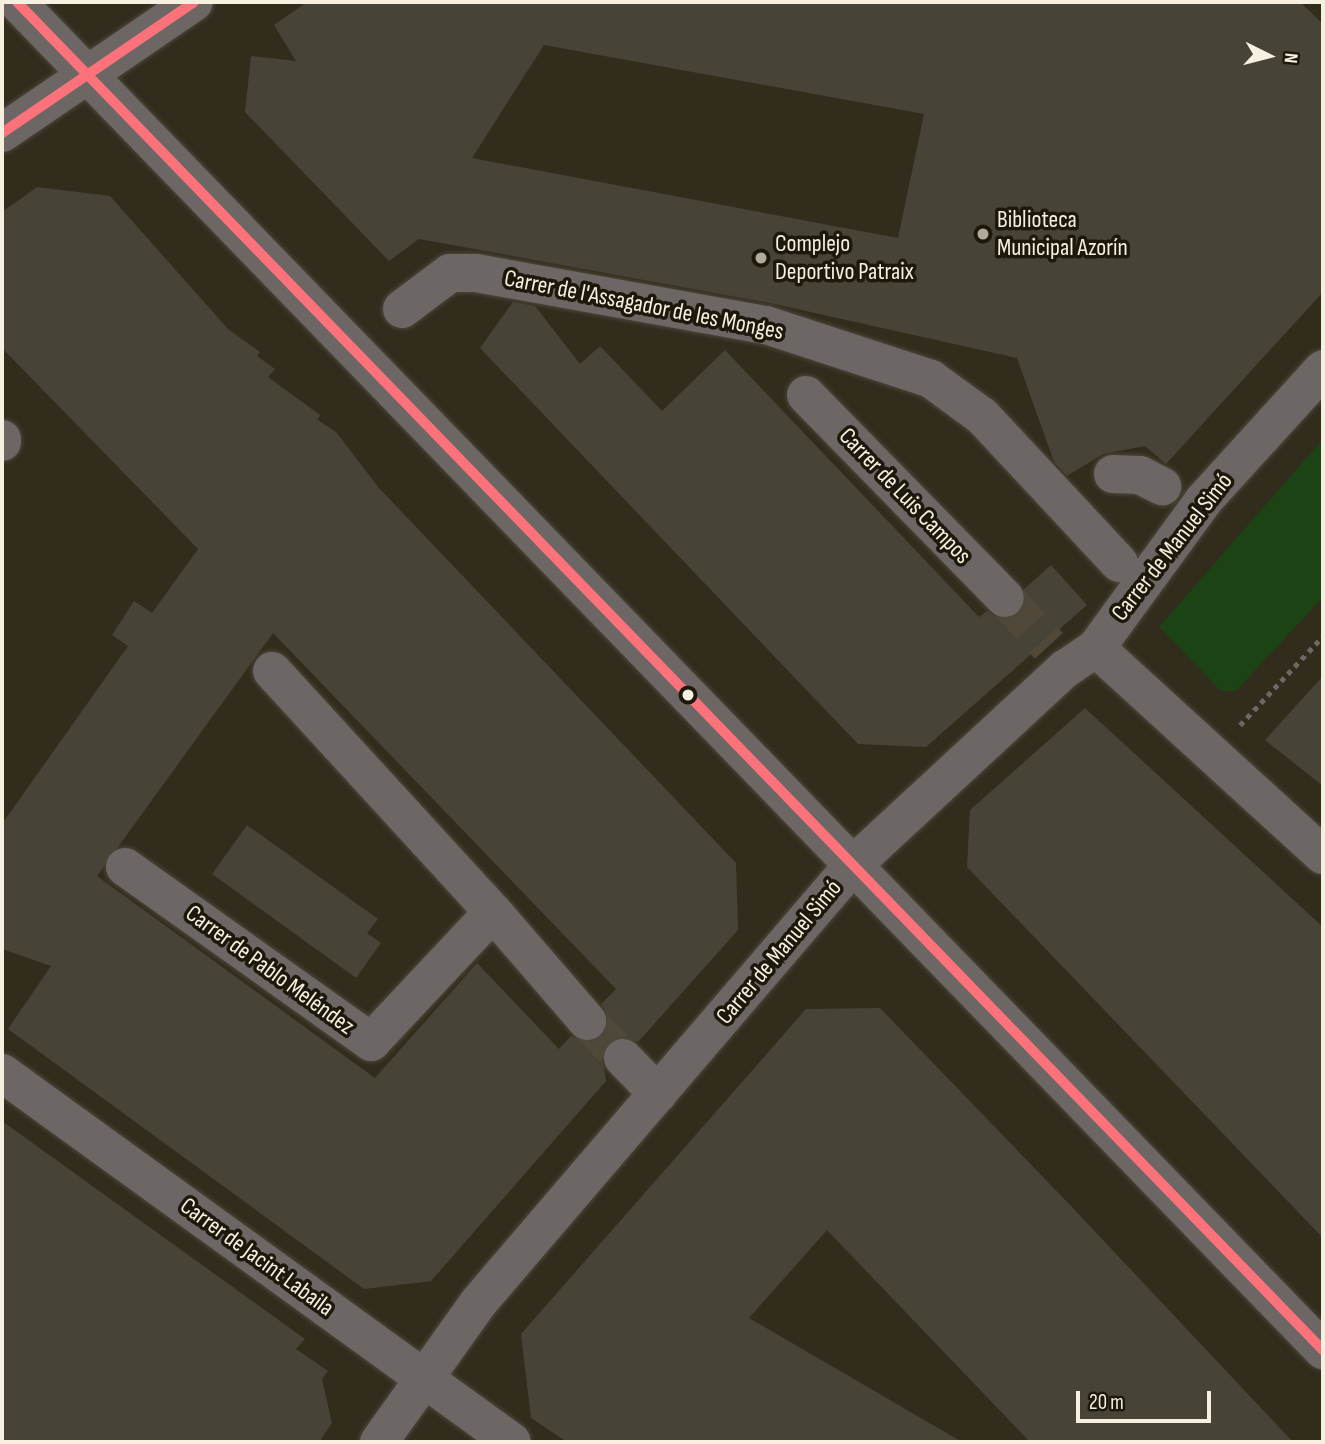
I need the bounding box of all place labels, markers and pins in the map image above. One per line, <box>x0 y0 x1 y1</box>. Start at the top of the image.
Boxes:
place label: Biblioteca Municipal Azorín <box>997 206 1128 262</box>
marker: Biblioteca Municipal Azorín <box>975 226 991 242</box>
place label: Complejo Deportivo Patraix <box>775 230 914 286</box>
marker: Complejo Deportivo Patraix <box>753 250 769 266</box>
unlabelled marker <box>681 688 695 702</box>

